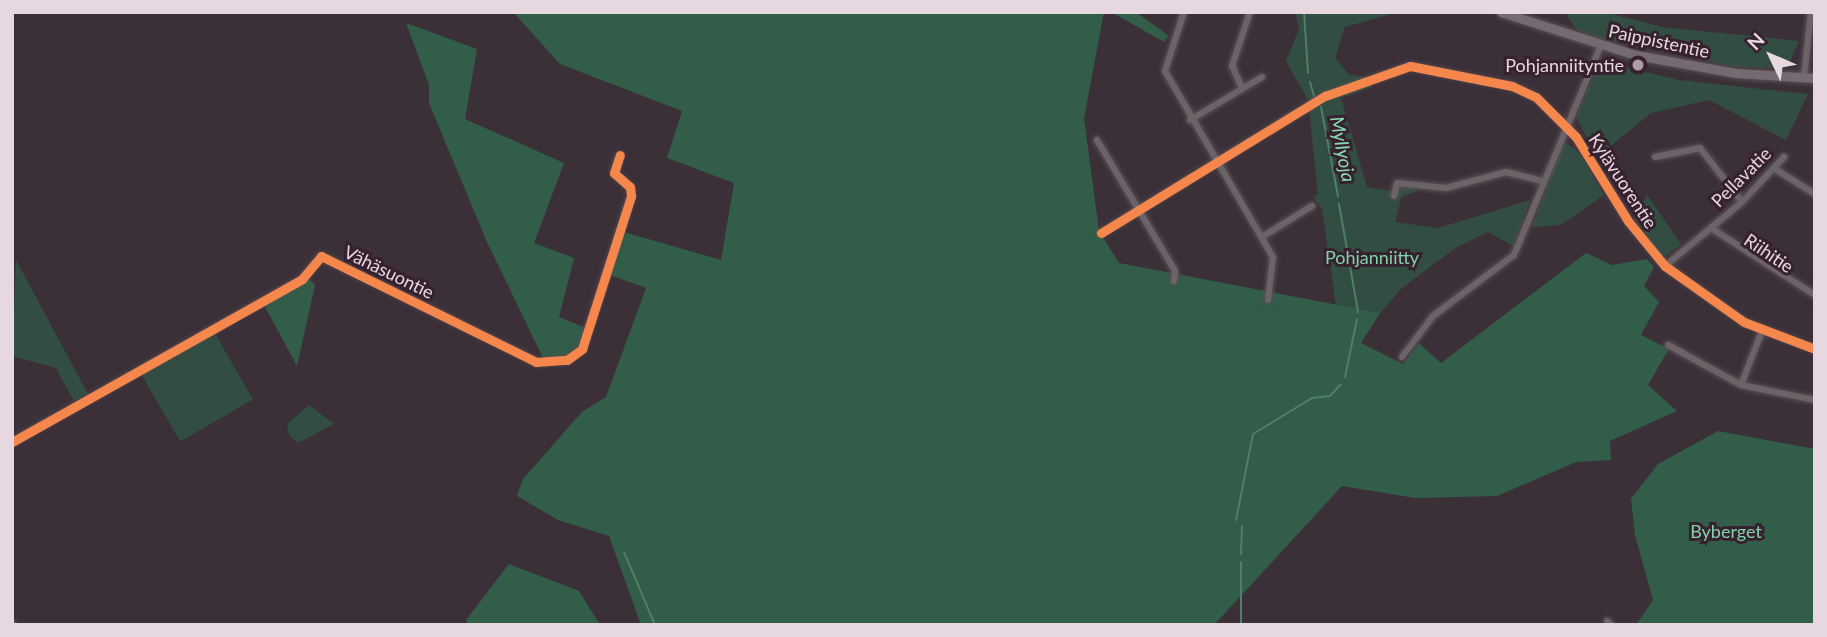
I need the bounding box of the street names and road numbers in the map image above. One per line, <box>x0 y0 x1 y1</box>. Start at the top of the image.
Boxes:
street label: Paippistentie <box>1607 20 1711 62</box>
street label: Kylävuorentie <box>1584 129 1662 233</box>
street label: Pellavatie <box>1707 143 1775 211</box>
street label: Riihitie <box>1740 229 1798 277</box>
street label: Vähäsuontie <box>340 241 438 303</box>

